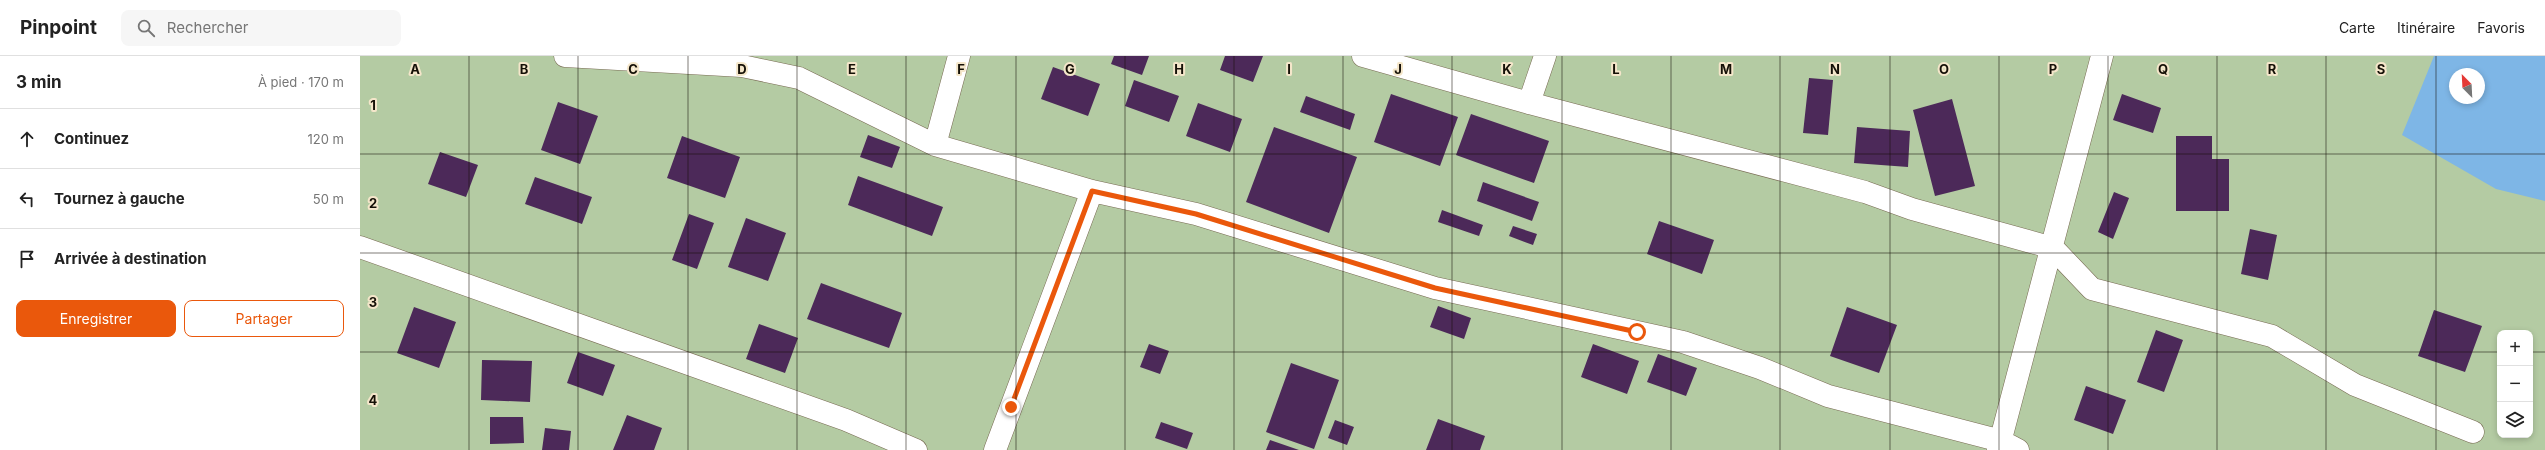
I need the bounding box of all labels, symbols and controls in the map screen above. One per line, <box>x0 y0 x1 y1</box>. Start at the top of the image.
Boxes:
search box <box>121 10 401 46</box>
text: Pinpoint <box>20 16 97 39</box>
icon: search <box>135 17 157 39</box>
text: Rechercher <box>167 18 248 37</box>
text: Carte <box>2339 19 2375 36</box>
text: Itinéraire <box>2397 19 2455 36</box>
text: Favoris <box>2477 19 2525 36</box>
text: A <box>410 61 420 77</box>
text: B <box>520 61 529 77</box>
text: C <box>628 61 638 77</box>
text: D <box>737 61 747 77</box>
text: E <box>848 61 856 77</box>
text: F <box>957 61 965 77</box>
text: G <box>1065 61 1075 77</box>
text: H <box>1174 61 1184 77</box>
text: I <box>1287 61 1291 77</box>
text: J <box>1394 61 1402 77</box>
text: K <box>1502 61 1512 77</box>
text: L <box>1612 61 1620 77</box>
text: M <box>1720 61 1732 77</box>
text: N <box>1830 61 1840 77</box>
text: O <box>1939 61 1949 77</box>
text: P <box>2049 61 2057 77</box>
text: Q <box>2158 61 2168 77</box>
text: R <box>2268 61 2277 77</box>
text: S <box>2377 61 2385 77</box>
north arrow <box>2449 68 2485 104</box>
text: 3 min <box>16 72 62 92</box>
text: À pied · 170 m <box>258 74 344 90</box>
text: 1 <box>370 97 376 113</box>
icon: ahead <box>16 128 38 150</box>
text: Continuez <box>54 129 129 148</box>
text: 120 m <box>308 131 344 147</box>
icon: left <box>16 188 38 210</box>
text: Tournez à gauche <box>54 189 185 208</box>
text: 50 m <box>313 191 344 207</box>
text: 2 <box>369 195 377 211</box>
icon: arrive <box>16 248 38 270</box>
text: Arrivée à destination <box>54 249 207 268</box>
text: 3 <box>369 294 377 310</box>
button: Enregistrer <box>16 300 176 337</box>
button: Partager <box>184 300 344 337</box>
route start <box>1628 323 1646 341</box>
map controls <box>2497 330 2533 438</box>
button: + <box>2497 330 2533 366</box>
button: − <box>2497 366 2533 402</box>
text: 4 <box>369 392 378 408</box>
route end <box>1002 398 1020 416</box>
button: layers <box>2497 402 2533 438</box>

